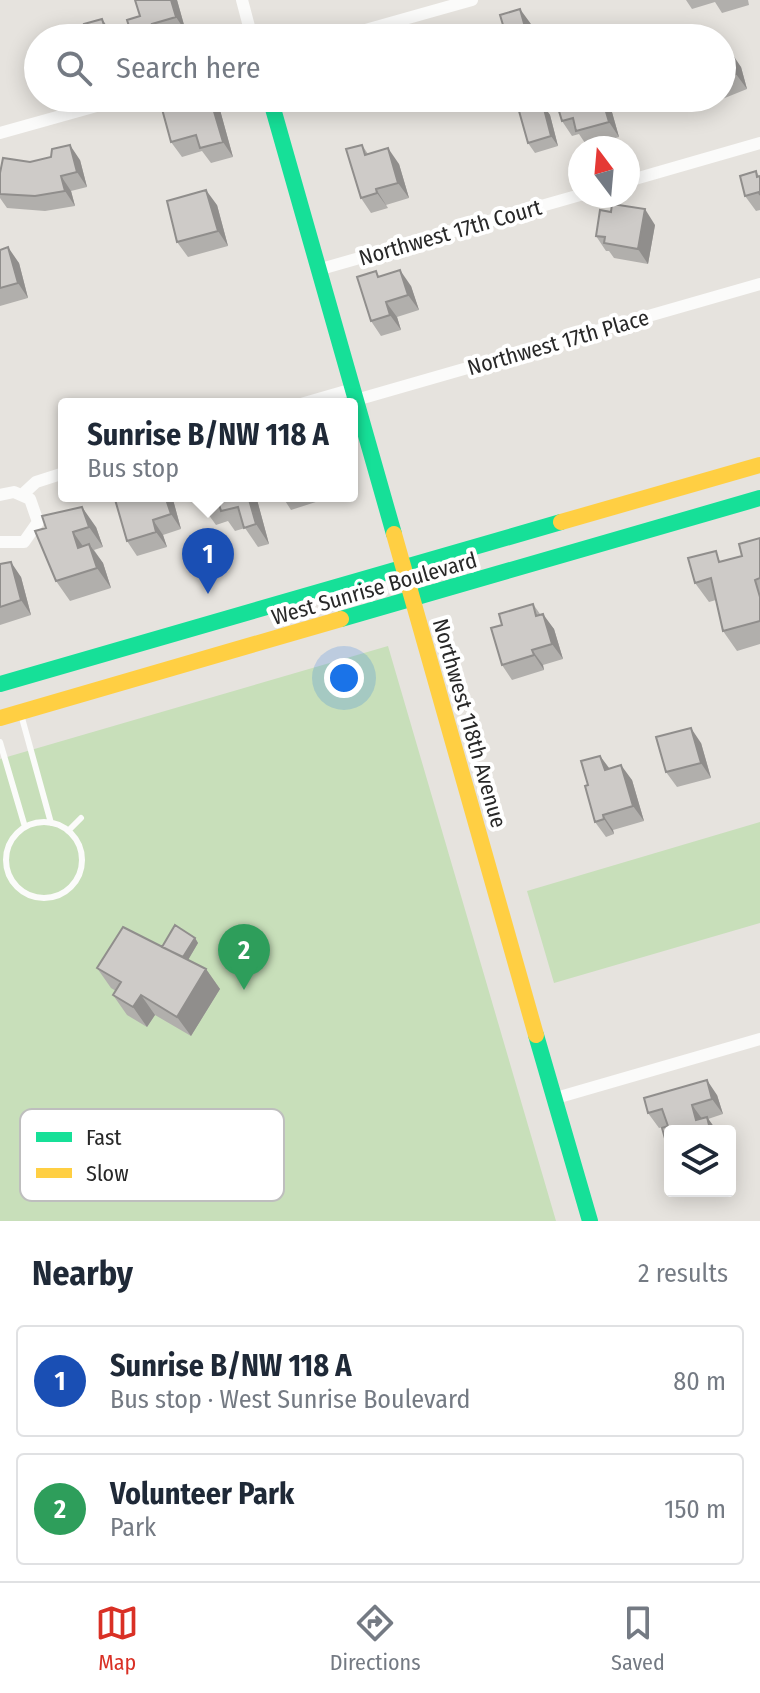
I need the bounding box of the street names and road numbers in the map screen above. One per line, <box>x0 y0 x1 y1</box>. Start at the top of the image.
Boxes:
street label: Northwest 17th Court <box>356 193 545 271</box>
street label: Northwest 17th Place <box>464 304 652 381</box>
street label: West Sunrise Boulevard <box>268 546 480 631</box>
street label: Northwest 118th Avenue <box>427 615 512 831</box>

